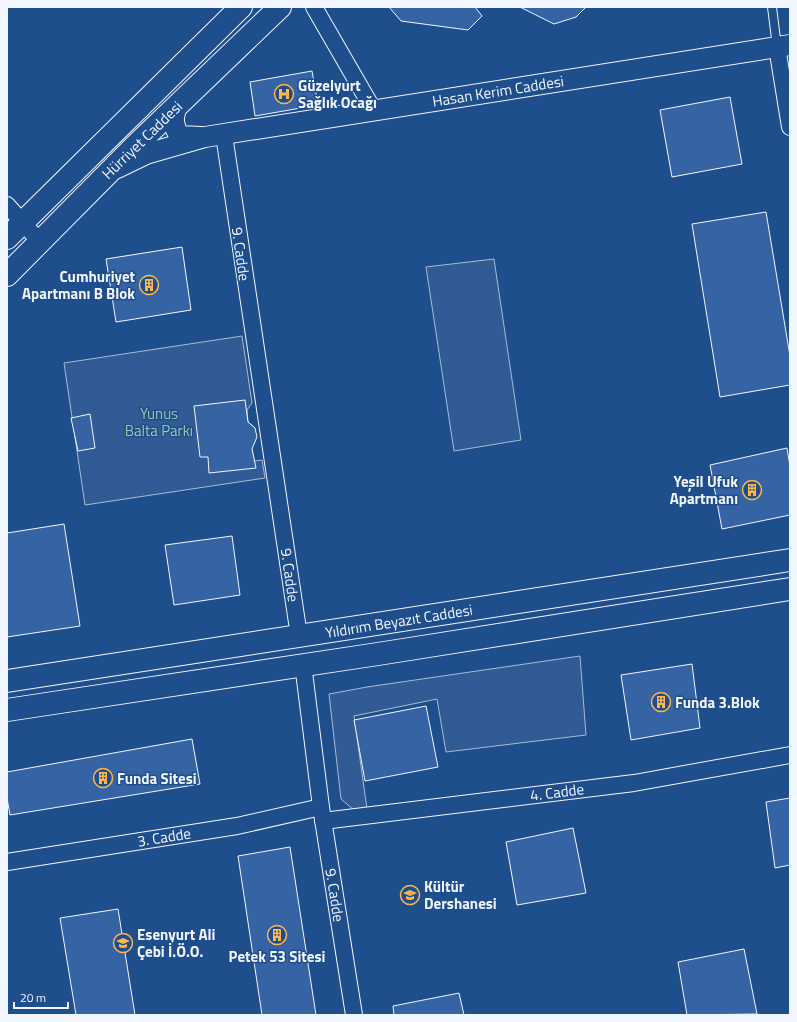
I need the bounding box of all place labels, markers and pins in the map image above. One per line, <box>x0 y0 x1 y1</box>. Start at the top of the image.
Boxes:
place label: Güzelyurt Sağlık Ocağı <box>298 74 377 114</box>
hospital icon: Güzelyurt Sağlık Ocağı <box>273 83 295 105</box>
place label: Cumhuriyet Apartmanı B Blok <box>22 265 136 305</box>
building icon: Cumhuriyet Apartmanı B Blok <box>138 274 160 296</box>
place label: Yeşil Ufuk Apartmanı <box>670 470 738 510</box>
building icon: Yeşil Ufuk Apartmanı <box>741 479 763 501</box>
building icon: Funda 3.Blok <box>650 691 672 713</box>
place label: Funda 3.Blok <box>675 691 760 714</box>
building icon: Funda Sitesi <box>92 767 114 789</box>
place label: Funda Sitesi <box>117 767 197 790</box>
place label: Kültür Dershanesi <box>424 875 497 915</box>
school or university icon: Kültür Dershanesi <box>399 884 421 906</box>
place label: Esenyurt Ali Çebi İ.Ö.O. <box>137 923 215 963</box>
building icon: Petek 53 Sitesi <box>266 924 288 946</box>
school or university icon: Esenyurt Ali Çebi İ.Ö.O. <box>112 932 134 954</box>
place label: Petek 53 Sitesi <box>229 945 325 968</box>

